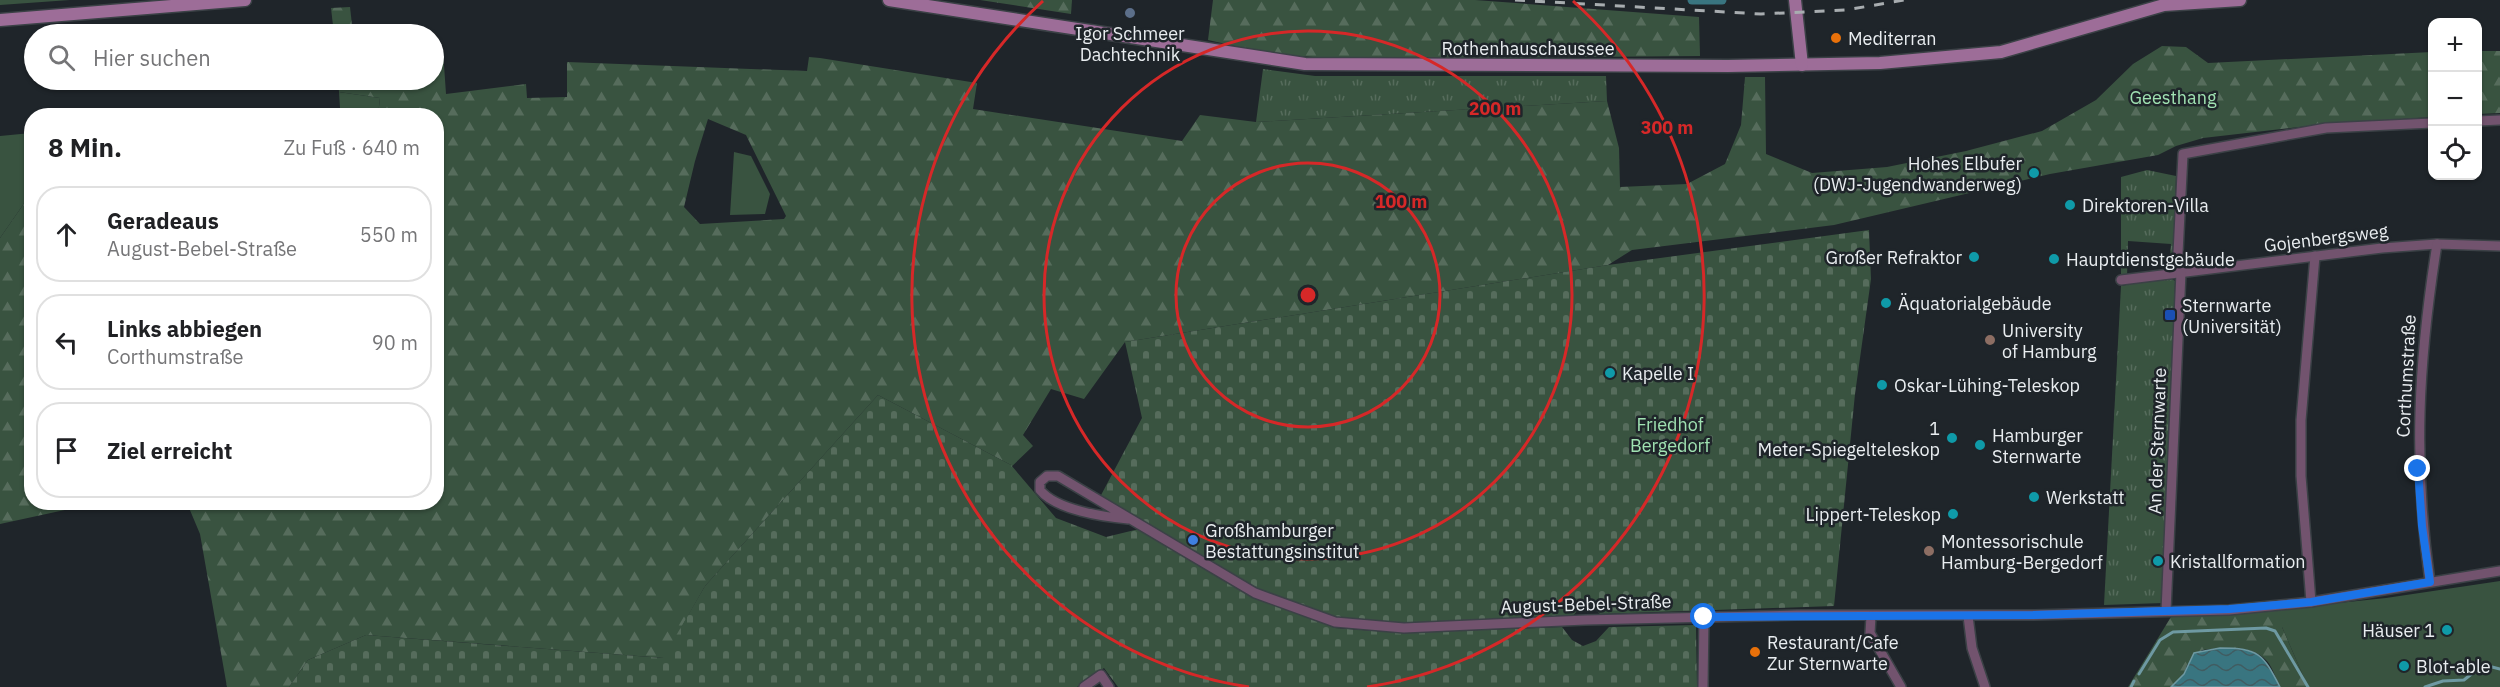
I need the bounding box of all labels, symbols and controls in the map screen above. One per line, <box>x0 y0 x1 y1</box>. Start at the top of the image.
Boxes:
marker: Igor Schmeer Dachtechnik <box>1123 6 1137 20</box>
map controls <box>2428 18 2482 180</box>
button: + <box>2428 18 2482 72</box>
place label: Igor Schmeer Dachtechnik <box>1075 22 1185 66</box>
search box <box>24 24 444 90</box>
place label: Mediterran <box>1848 27 1937 50</box>
marker: Mediterran <box>1829 31 1843 45</box>
street label: Rothenhauschaussee <box>1441 37 1615 60</box>
icon: search <box>45 41 78 74</box>
text: Hier suchen <box>93 43 211 72</box>
button: − <box>2428 72 2482 126</box>
park label: Geesthang <box>2130 86 2217 109</box>
text: 200 m <box>1469 97 1521 120</box>
text: 300 m <box>1641 116 1693 139</box>
button: locate <box>2428 126 2482 180</box>
text: 8 Min. <box>48 130 122 164</box>
text: Zu Fuß · 640 m <box>283 134 420 161</box>
place label: Hohes Elbufer (DWJ-Jugendwanderweg) <box>1813 152 2022 196</box>
marker: Hohes Elbufer (DWJ-Jugendwanderweg) <box>2027 166 2041 180</box>
text: 100 m <box>1375 190 1427 213</box>
place label: Direktoren-Villa <box>2082 194 2209 217</box>
marker: Direktoren-Villa <box>2063 198 2077 212</box>
text: Geradeaus <box>107 206 219 235</box>
icon: ahead <box>50 218 83 251</box>
street label: Gojenbergsweg <box>2263 219 2390 257</box>
text: 550 m <box>360 221 418 248</box>
text: August-Bebel-Straße <box>107 235 297 262</box>
place label: Großer Refraktor <box>1825 246 1962 269</box>
place label: Hauptdienstgebäude <box>2066 248 2235 271</box>
marker: Großer Refraktor <box>1967 250 1981 264</box>
marker: Hauptdienstgebäude <box>2047 252 2061 266</box>
centre of rings <box>1298 285 1318 305</box>
place label: Äquatorialgebäude <box>1898 292 2052 315</box>
place label: Sternwarte (Universität) <box>2182 294 2282 338</box>
marker: Äquatorialgebäude <box>1879 296 1893 310</box>
marker: Sternwarte (Universität) <box>2163 308 2177 322</box>
text: Links abbiegen <box>107 314 262 343</box>
street label: Corthumstraße <box>2391 314 2421 438</box>
place label: University of Hamburg <box>2002 319 2097 363</box>
icon: left <box>50 326 83 359</box>
text: 90 m <box>372 329 418 356</box>
marker: University of Hamburg <box>1983 333 1997 347</box>
text: Corthumstraße <box>107 343 244 370</box>
place label: Kapelle I <box>1622 362 1694 385</box>
marker: Kapelle I <box>1603 366 1617 380</box>
street label: An der Sternwarte <box>2143 367 2171 515</box>
place label: Oskar-Lühing-Teleskop <box>1894 374 2080 397</box>
marker: Oskar-Lühing-Teleskop <box>1875 378 1889 392</box>
park label: Friedhof Bergedorf <box>1630 413 1710 457</box>
place label: 1 Meter-Spiegelteleskop <box>1758 417 1940 461</box>
place label: Hamburger Sternwarte <box>1992 424 2083 468</box>
marker: 1 Meter-Spiegelteleskop <box>1945 431 1959 445</box>
icon: arrive <box>50 434 83 467</box>
text: Ziel erreicht <box>107 436 232 465</box>
marker: Hamburger Sternwarte <box>1973 438 1987 452</box>
route end <box>2404 455 2430 481</box>
place label: Werkstatt <box>2046 486 2125 509</box>
marker: Werkstatt <box>2027 490 2041 504</box>
place label: Lippert-Teleskop <box>1806 503 1941 526</box>
marker: Lippert-Teleskop <box>1946 507 1960 521</box>
place label: Großhamburger Bestattungsinstitut <box>1205 519 1359 563</box>
place label: Montessorischule Hamburg-Bergedorf <box>1941 530 2103 574</box>
marker: Großhamburger Bestattungsinstitut <box>1186 533 1200 547</box>
marker: Montessorischule Hamburg-Bergedorf <box>1922 544 1936 558</box>
place label: Kristallformation <box>2170 550 2306 573</box>
marker: Kristallformation <box>2151 554 2165 568</box>
street label: August-Bebel-Straße <box>1500 590 1672 618</box>
route start <box>1690 603 1716 629</box>
place label: Häuser 1 <box>2362 619 2435 642</box>
marker: Häuser 1 <box>2440 623 2454 637</box>
place label: Restaurant/Cafe Zur Sternwarte <box>1767 631 1899 675</box>
marker: Restaurant/Cafe Zur Sternwarte <box>1748 645 1762 659</box>
place label: Blot-able <box>2416 655 2491 678</box>
marker: Blot-able <box>2397 659 2411 673</box>

